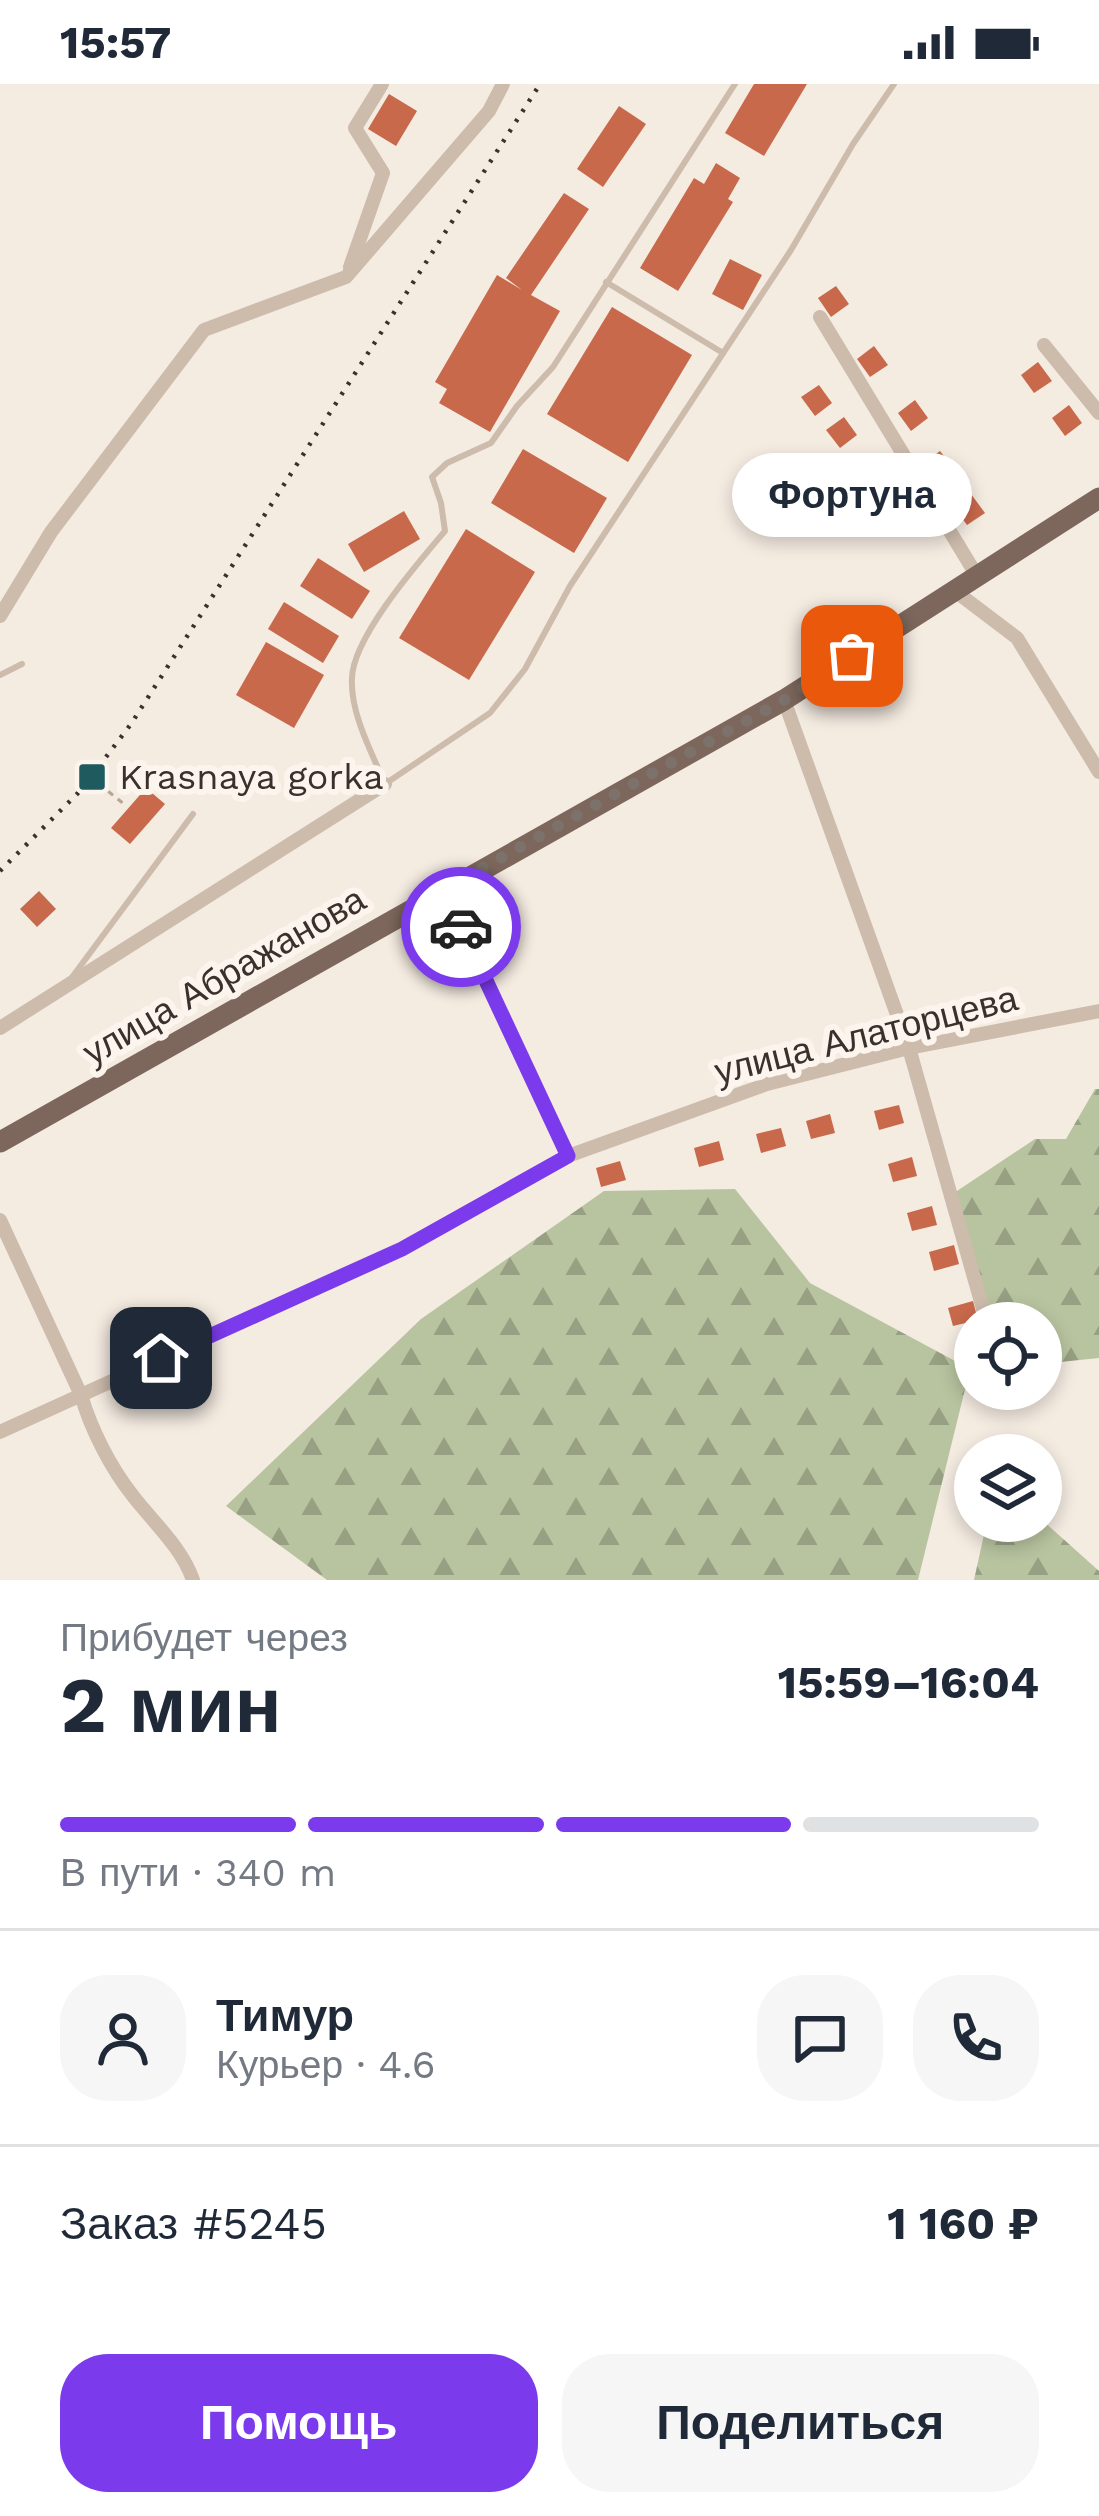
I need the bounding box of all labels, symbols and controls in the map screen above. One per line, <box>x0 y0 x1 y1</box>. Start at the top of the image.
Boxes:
text: 15:57 <box>60 16 171 69</box>
callout: Фортуна <box>732 452 972 536</box>
text: Фортуна <box>768 472 936 517</box>
pin <box>801 605 903 707</box>
icon: bag <box>819 623 885 689</box>
place label: Krasnaya gorka <box>119 756 384 798</box>
marker: Krasnaya gorka <box>76 761 108 793</box>
courier <box>401 867 521 987</box>
street label: улица Абражанова <box>76 878 373 1074</box>
icon: car <box>428 894 494 960</box>
street label: улица Алаторцева <box>710 977 1023 1093</box>
map controls <box>954 1302 1062 1542</box>
button: locate <box>954 1302 1062 1410</box>
pin <box>110 1307 212 1409</box>
icon: home <box>128 1325 194 1391</box>
button: layers <box>954 1434 1062 1542</box>
text: Прибудет через <box>60 1615 348 1660</box>
text: 15:59–16:04 <box>778 1656 1039 1709</box>
text: 2 мин <box>60 1659 282 1751</box>
text: В пути · 340 m <box>60 1850 336 1895</box>
button: person <box>60 1975 186 2101</box>
button: chat <box>757 1975 883 2101</box>
button: phone <box>913 1975 1039 2101</box>
text: Тимур <box>216 1989 354 2042</box>
text: Курьер · 4.6 <box>216 2042 435 2087</box>
text: Заказ #5245 <box>60 2197 327 2250</box>
text: 1 160 ₽ <box>887 2197 1039 2250</box>
button: Помощь <box>60 2354 538 2492</box>
button: Поделиться <box>562 2354 1039 2492</box>

